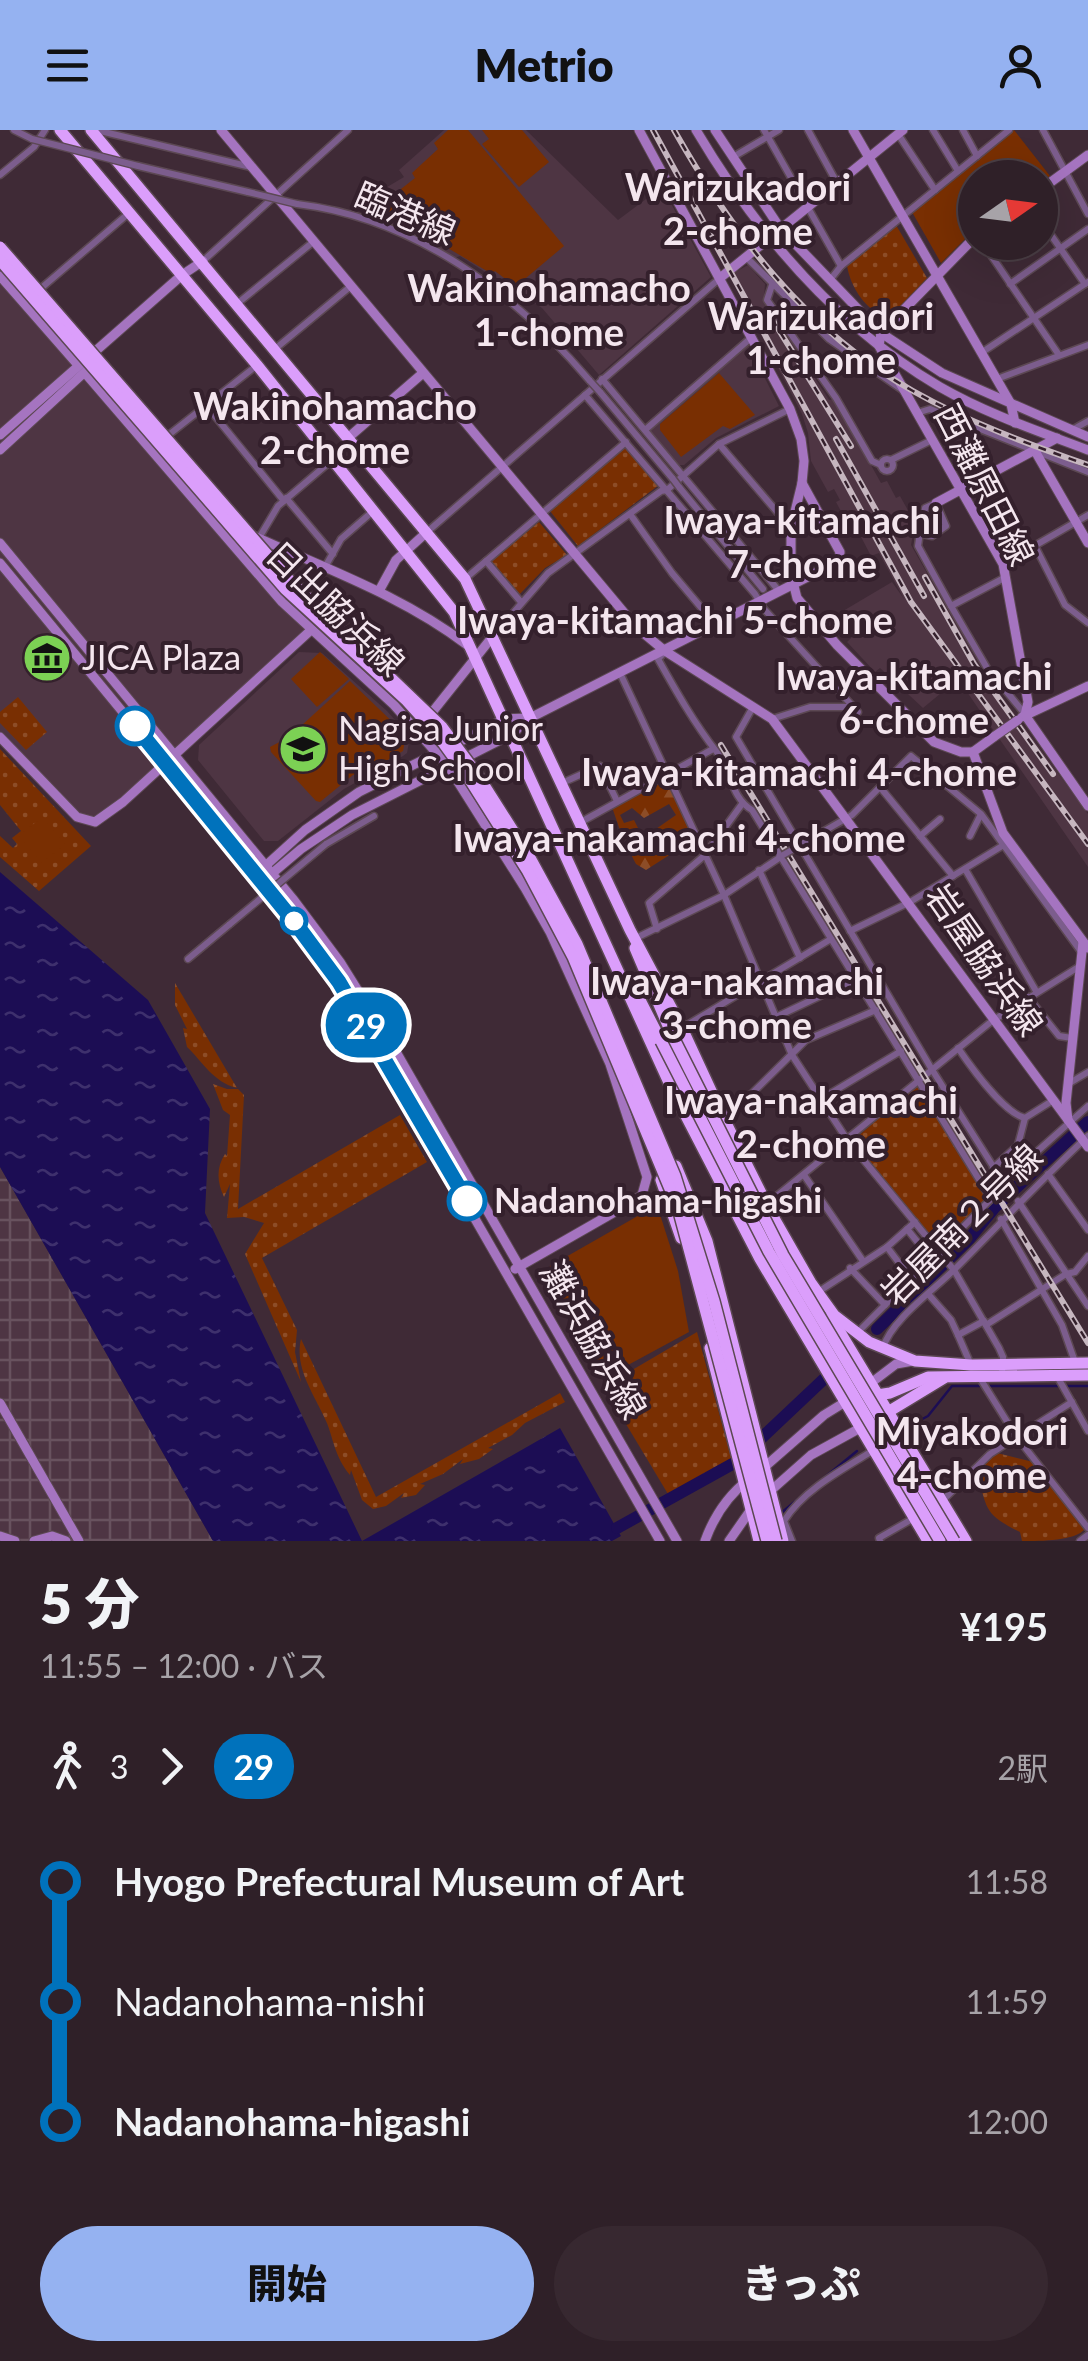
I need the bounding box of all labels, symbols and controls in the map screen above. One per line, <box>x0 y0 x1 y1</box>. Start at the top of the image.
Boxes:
icon: menu <box>40 38 95 93</box>
text: Metrio <box>474 38 614 92</box>
icon: person <box>993 38 1048 93</box>
north arrow <box>958 160 1058 260</box>
map controls <box>958 160 1058 260</box>
district label: Warizukadori 2-chome <box>625 163 851 253</box>
street label: 臨港線 <box>349 172 462 252</box>
district label: Wakinohamacho 1-chome <box>407 264 691 354</box>
district label: Warizukadori 1-chome <box>708 292 934 382</box>
district label: Wakinohamacho 2-chome <box>193 382 477 472</box>
street label: 西灘原田線 <box>927 397 1044 572</box>
district label: Iwaya-kitamachi 7-chome <box>664 496 940 586</box>
street label: 日出脇浜線 <box>259 532 414 683</box>
district label: Iwaya-kitamachi 5-chome <box>457 596 893 642</box>
museum icon: JICA Plaza <box>21 632 73 684</box>
place label: JICA Plaza <box>82 635 241 677</box>
district label: Iwaya-kitamachi 6-chome <box>776 652 1052 742</box>
place label: Nagisa Junior High School <box>338 706 543 788</box>
unlabelled marker <box>116 707 154 745</box>
school or university icon: Nagisa Junior High School <box>277 723 329 775</box>
district label: Iwaya-kitamachi 4-chome <box>581 748 1017 794</box>
district label: Iwaya-nakamachi 4-chome <box>452 814 906 860</box>
street label: 岩屋脇浜線 <box>918 875 1053 1043</box>
unlabelled marker <box>281 908 307 934</box>
district label: Iwaya-nakamachi 3-chome <box>590 957 884 1047</box>
line badge: 29 <box>321 992 411 1058</box>
text: 29 <box>346 1004 386 1046</box>
district label: Iwaya-nakamachi 2-chome <box>664 1076 958 1166</box>
street label: 岩屋南２号線 <box>871 1134 1050 1313</box>
place label: Nadanohama-higashi <box>494 1178 822 1220</box>
marker: Nadanohama-higashi <box>448 1182 486 1220</box>
street label: 灘浜脇浜線 <box>533 1253 657 1425</box>
district label: Miyakodori 4-chome <box>876 1407 1068 1497</box>
text: 5 分 <box>40 1570 140 1636</box>
text: ¥195 <box>960 1603 1048 1649</box>
text: 11:55 – 12:00 · バス <box>40 1646 328 1685</box>
icon: walk <box>40 1739 95 1794</box>
icon: forward <box>144 1739 199 1794</box>
text: 29 <box>234 1745 274 1787</box>
text: 3 <box>110 1747 129 1786</box>
text: 2駅 <box>997 1748 1048 1787</box>
text: Hyogo Prefectural Museum of Art <box>114 1858 684 1904</box>
text: 11:58 <box>966 1862 1048 1901</box>
text: Nadanohama-nishi <box>114 1978 426 2024</box>
text: 11:59 <box>966 1982 1048 2021</box>
text: Nadanohama-higashi <box>114 2098 470 2144</box>
text: 12:00 <box>966 2102 1048 2141</box>
button: 開始 <box>40 2226 534 2341</box>
button: きっぷ <box>554 2226 1048 2341</box>

